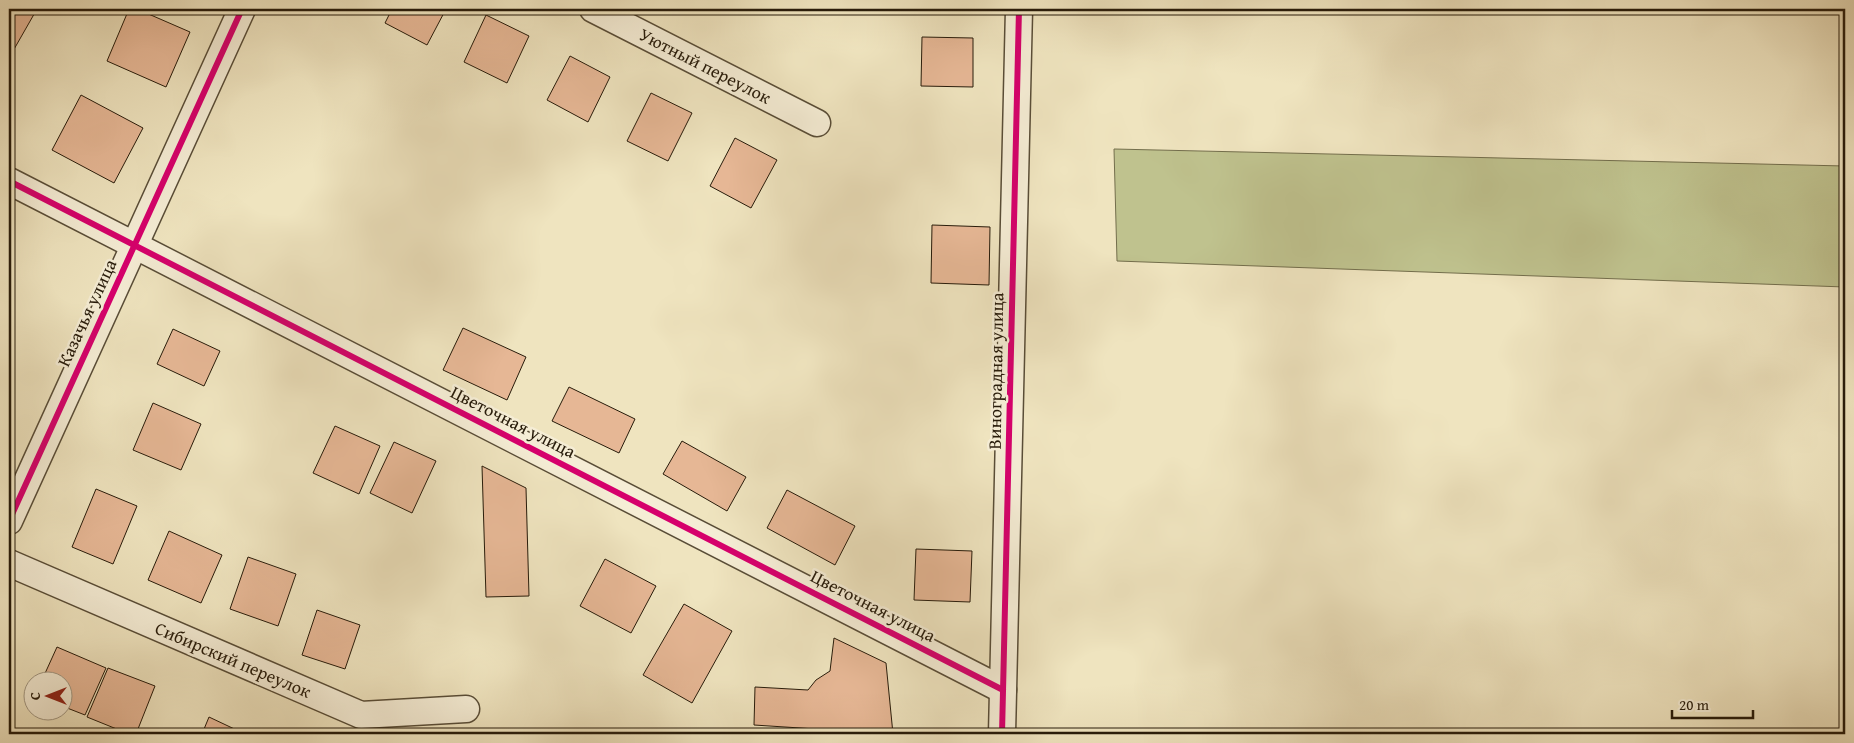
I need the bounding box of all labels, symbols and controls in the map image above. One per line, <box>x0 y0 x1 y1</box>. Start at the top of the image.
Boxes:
street label: Уютный переулок <box>635 21 776 111</box>
street label: Казачья улица <box>50 254 123 371</box>
street label: Виноградная улица <box>981 292 1010 450</box>
street label: Цветочная улица <box>446 378 581 465</box>
street label: Цветочная улица <box>806 562 941 649</box>
street label: Сибирский переулок <box>151 614 316 705</box>
north arrow <box>22 670 72 720</box>
scale bar <box>1672 688 1753 720</box>
text: С <box>25 692 45 700</box>
text: 20 m <box>1679 694 1710 715</box>

